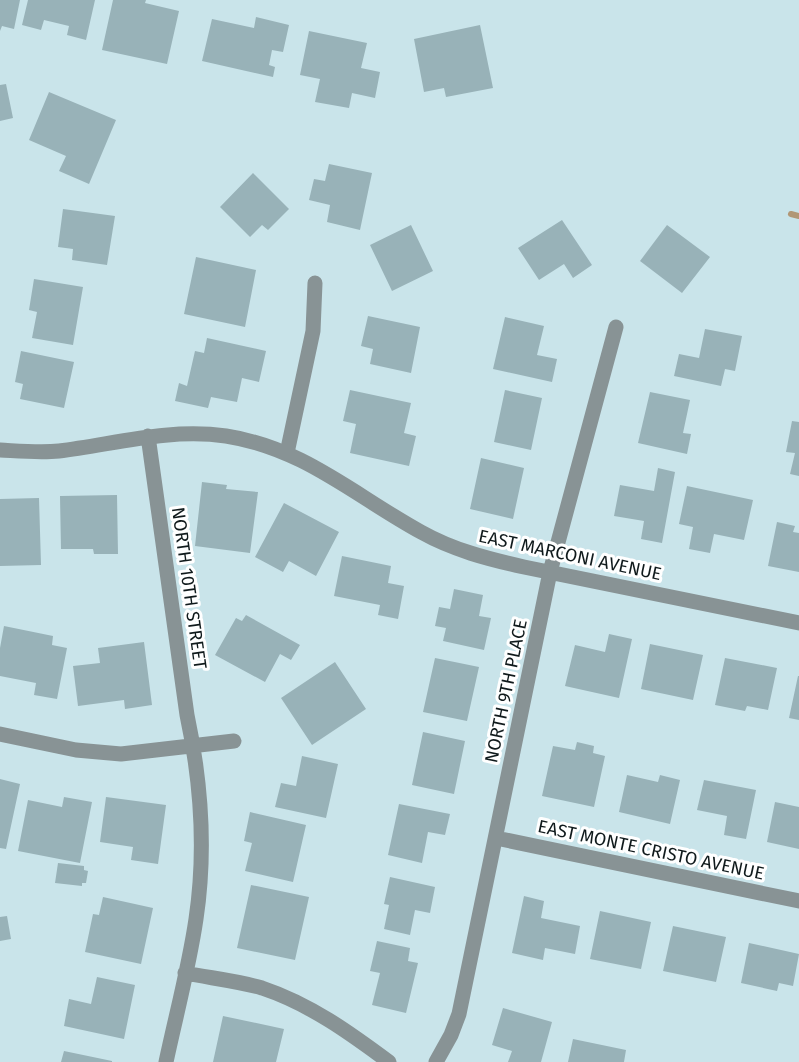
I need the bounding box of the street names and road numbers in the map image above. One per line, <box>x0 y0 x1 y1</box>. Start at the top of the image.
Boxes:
street label: NORTH 10TH STREET <box>167 506 211 671</box>
street label: EAST MARCONI AVENUE <box>476 525 664 585</box>
street label: NORTH 9TH PLACE <box>480 617 532 765</box>
street label: EAST MONTE CRISTO AVENUE <box>536 815 766 885</box>

